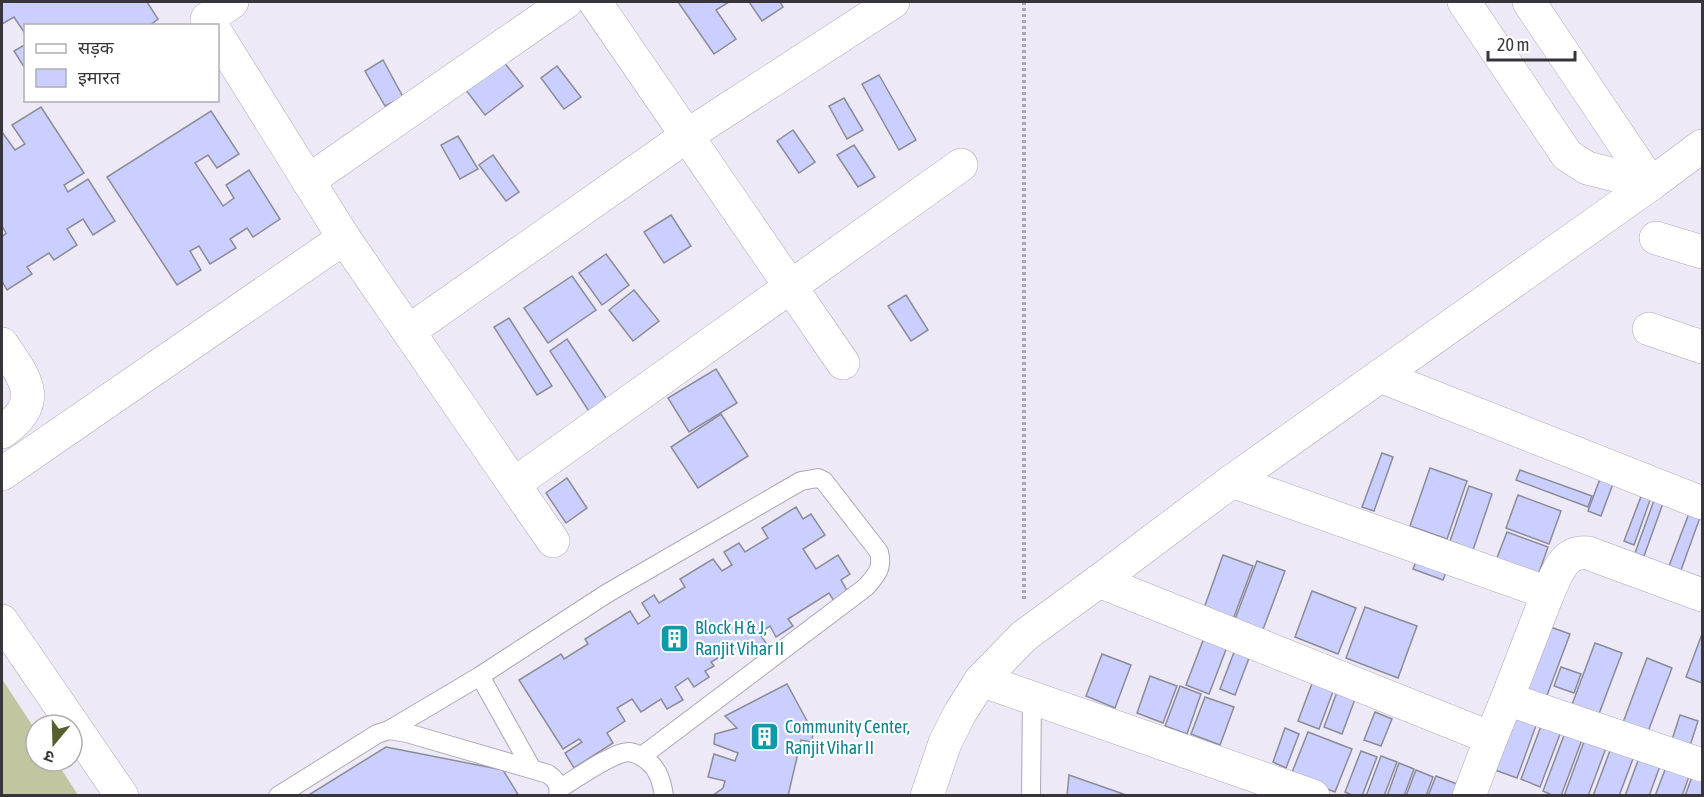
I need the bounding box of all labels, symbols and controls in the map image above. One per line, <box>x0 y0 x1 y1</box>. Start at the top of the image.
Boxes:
legend <box>24 24 219 102</box>
scale bar <box>1488 24 1575 62</box>
text: 20 m <box>1497 34 1529 55</box>
text: सड़क <box>78 37 115 58</box>
text: इमारत <box>78 67 121 88</box>
place label: Block H & J, Ranjit Vihar II <box>695 617 784 659</box>
building icon: Block H & J, Ranjit Vihar II <box>658 622 690 654</box>
north arrow <box>24 713 84 773</box>
place label: Community Center, Ranjit Vihar II <box>785 716 910 758</box>
building icon: Community Center, Ranjit Vihar II <box>748 721 780 753</box>
text: उ <box>41 747 56 767</box>

